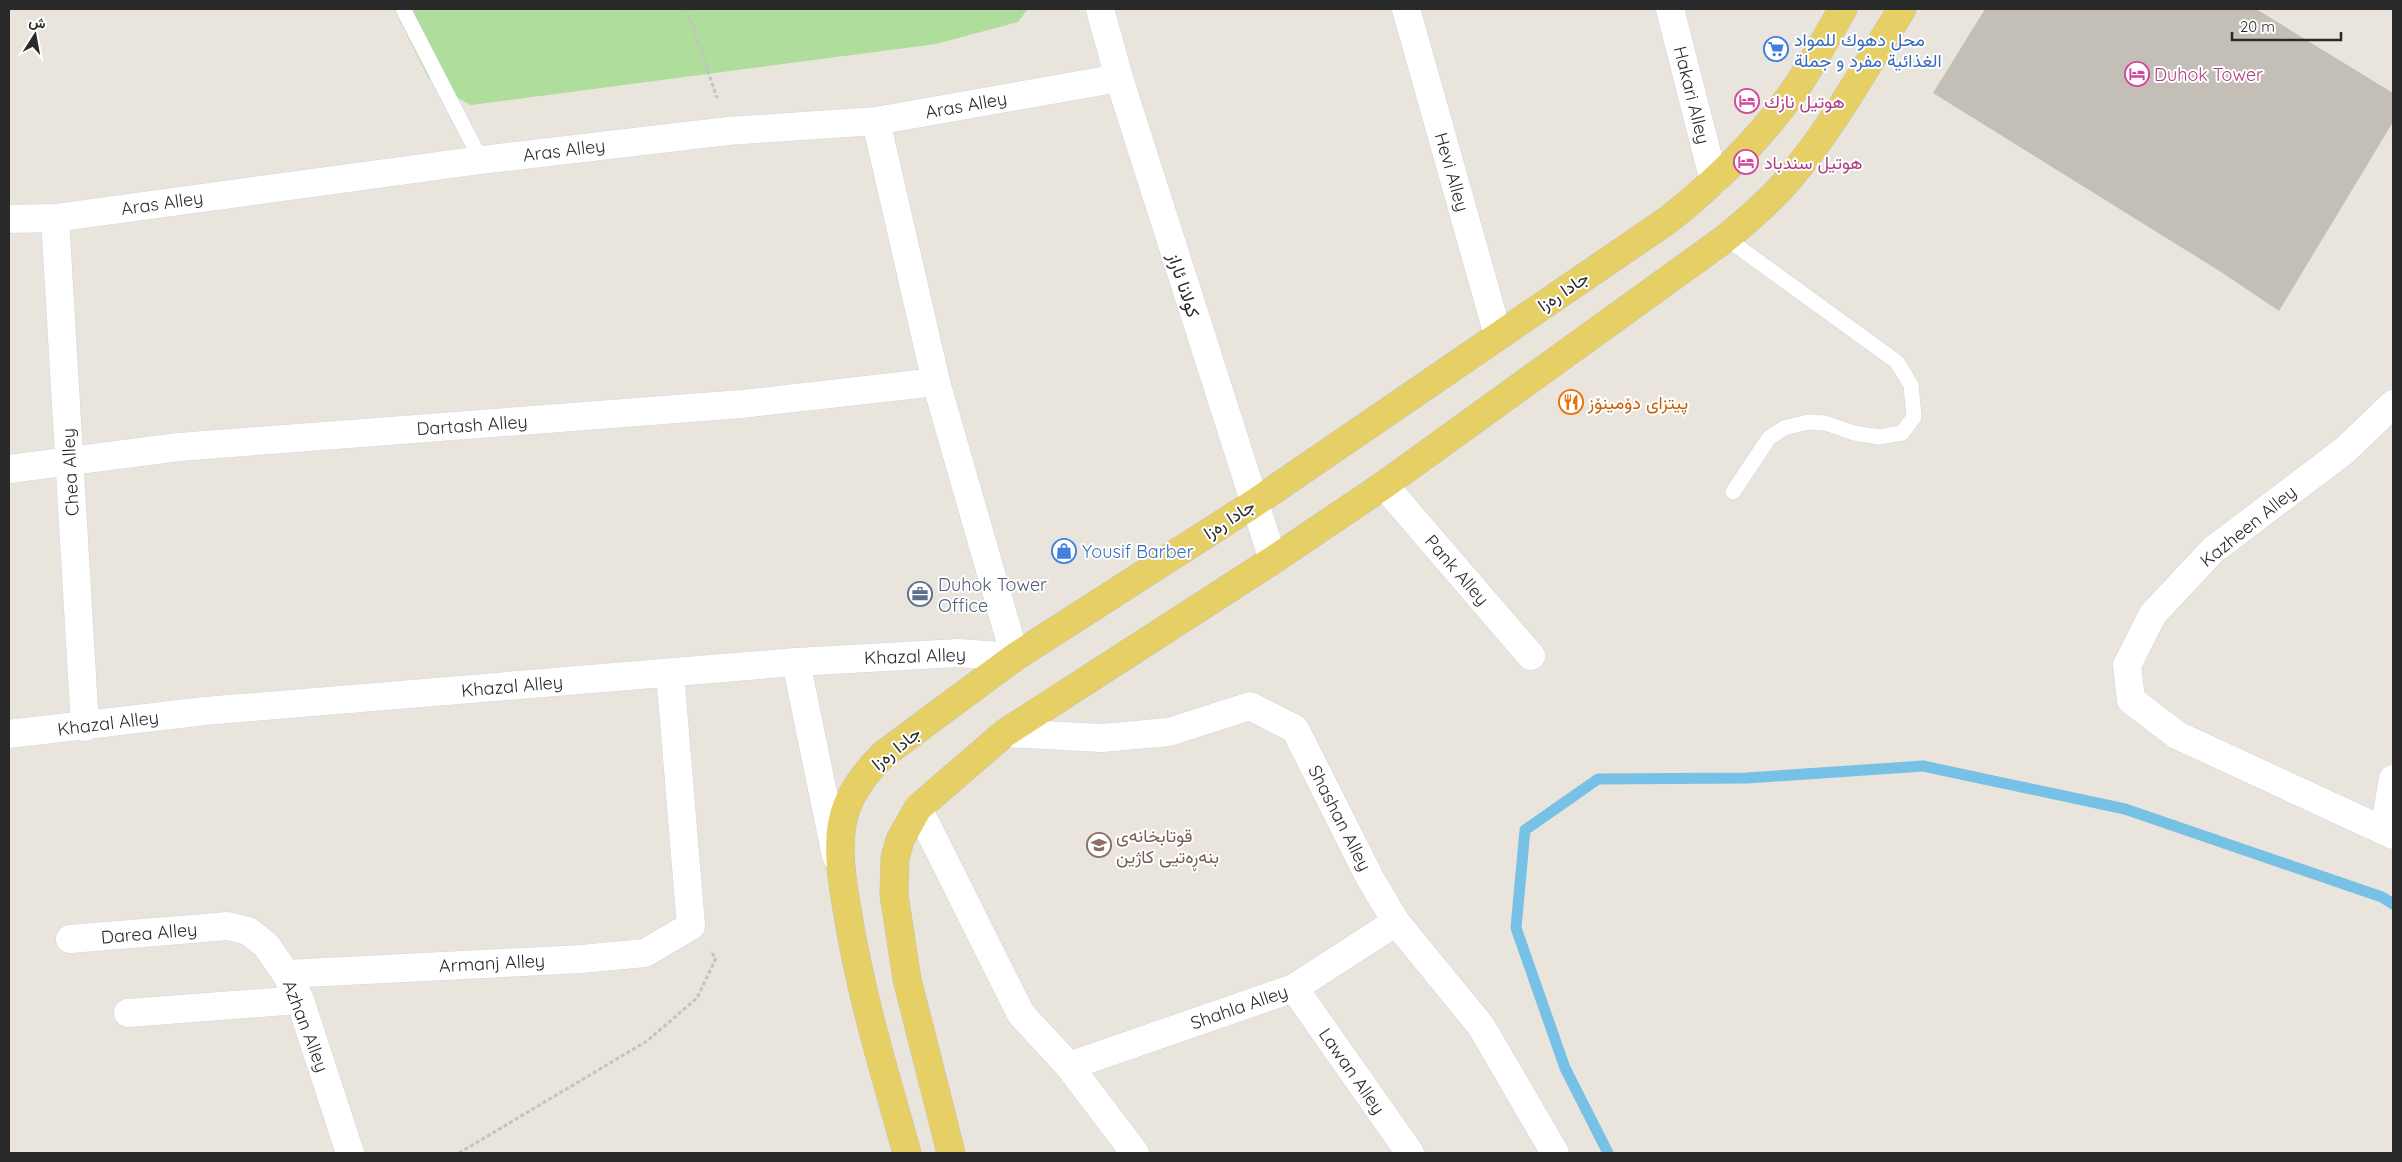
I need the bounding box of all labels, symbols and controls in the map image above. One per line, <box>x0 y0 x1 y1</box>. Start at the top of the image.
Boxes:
north arrow <box>10 10 60 60</box>
scale bar <box>2232 10 2341 42</box>
text: ش <box>28 12 48 33</box>
text: 20 m <box>2240 17 2275 36</box>
place label: محل دهوك للمواد الغذائية مفرد و جملة <box>1794 28 1942 72</box>
supermarket icon: محل دهوك للمواد الغذائية مفرد و جملة <box>1763 36 1789 62</box>
street label: Hakari Alley <box>1669 44 1715 146</box>
hotel icon: Duhok Tower <box>2124 61 2150 87</box>
place label: Duhok Tower <box>2154 63 2263 86</box>
street label: Aras Alley <box>923 86 1009 124</box>
hotel icon: هوتيل نازك <box>1734 88 1760 114</box>
place label: هوتيل نازك <box>1764 90 1845 113</box>
street label: Hevi Alley <box>1430 130 1474 214</box>
street label: Aras Alley <box>522 134 606 166</box>
hotel icon: هوتيل سندباد <box>1733 149 1759 175</box>
place label: هوتيل سندباد <box>1764 151 1863 174</box>
street label: Aras Alley <box>119 186 205 220</box>
street label: کولانا ئاراز <box>1162 249 1205 320</box>
street label: جادا ره‌زا <box>1533 266 1593 316</box>
restaurant icon: پیتزای دۆمینۆز <box>1558 389 1584 415</box>
place label: پیتزای دۆمینۆز <box>1587 391 1688 415</box>
street label: Dartash Alley <box>416 410 528 440</box>
street label: Chea Alley <box>56 427 84 517</box>
street label: Kazheen Alley <box>2195 480 2301 572</box>
street label: جادا ره‌زا <box>1199 494 1259 544</box>
street label: Pank Alley <box>1420 530 1494 610</box>
shop icon: Yousif Barber <box>1051 538 1077 564</box>
place label: Yousif Barber <box>1082 540 1194 563</box>
place label: Duhok Tower Office <box>938 573 1047 617</box>
office icon: Duhok Tower Office <box>907 581 933 607</box>
street label: Khazal Alley <box>864 643 966 669</box>
street label: Khazal Alley <box>460 670 564 702</box>
street label: Khazal Alley <box>56 705 160 741</box>
street label: جادا ره‌زا <box>867 721 925 775</box>
street label: Shashan Alley <box>1303 761 1377 875</box>
place label: قوتابخانەی بنەڕەتیی کاژین <box>1116 824 1219 871</box>
school or university icon: قوتابخانەی بنەڕەتیی کاژین <box>1086 832 1112 858</box>
street label: Darea Alley <box>100 917 198 949</box>
street label: Armanj Alley <box>438 949 546 977</box>
street label: Azhan Alley <box>278 977 334 1075</box>
street label: Shahla Alley <box>1187 980 1291 1034</box>
street label: Lawan Alley <box>1314 1023 1390 1119</box>

